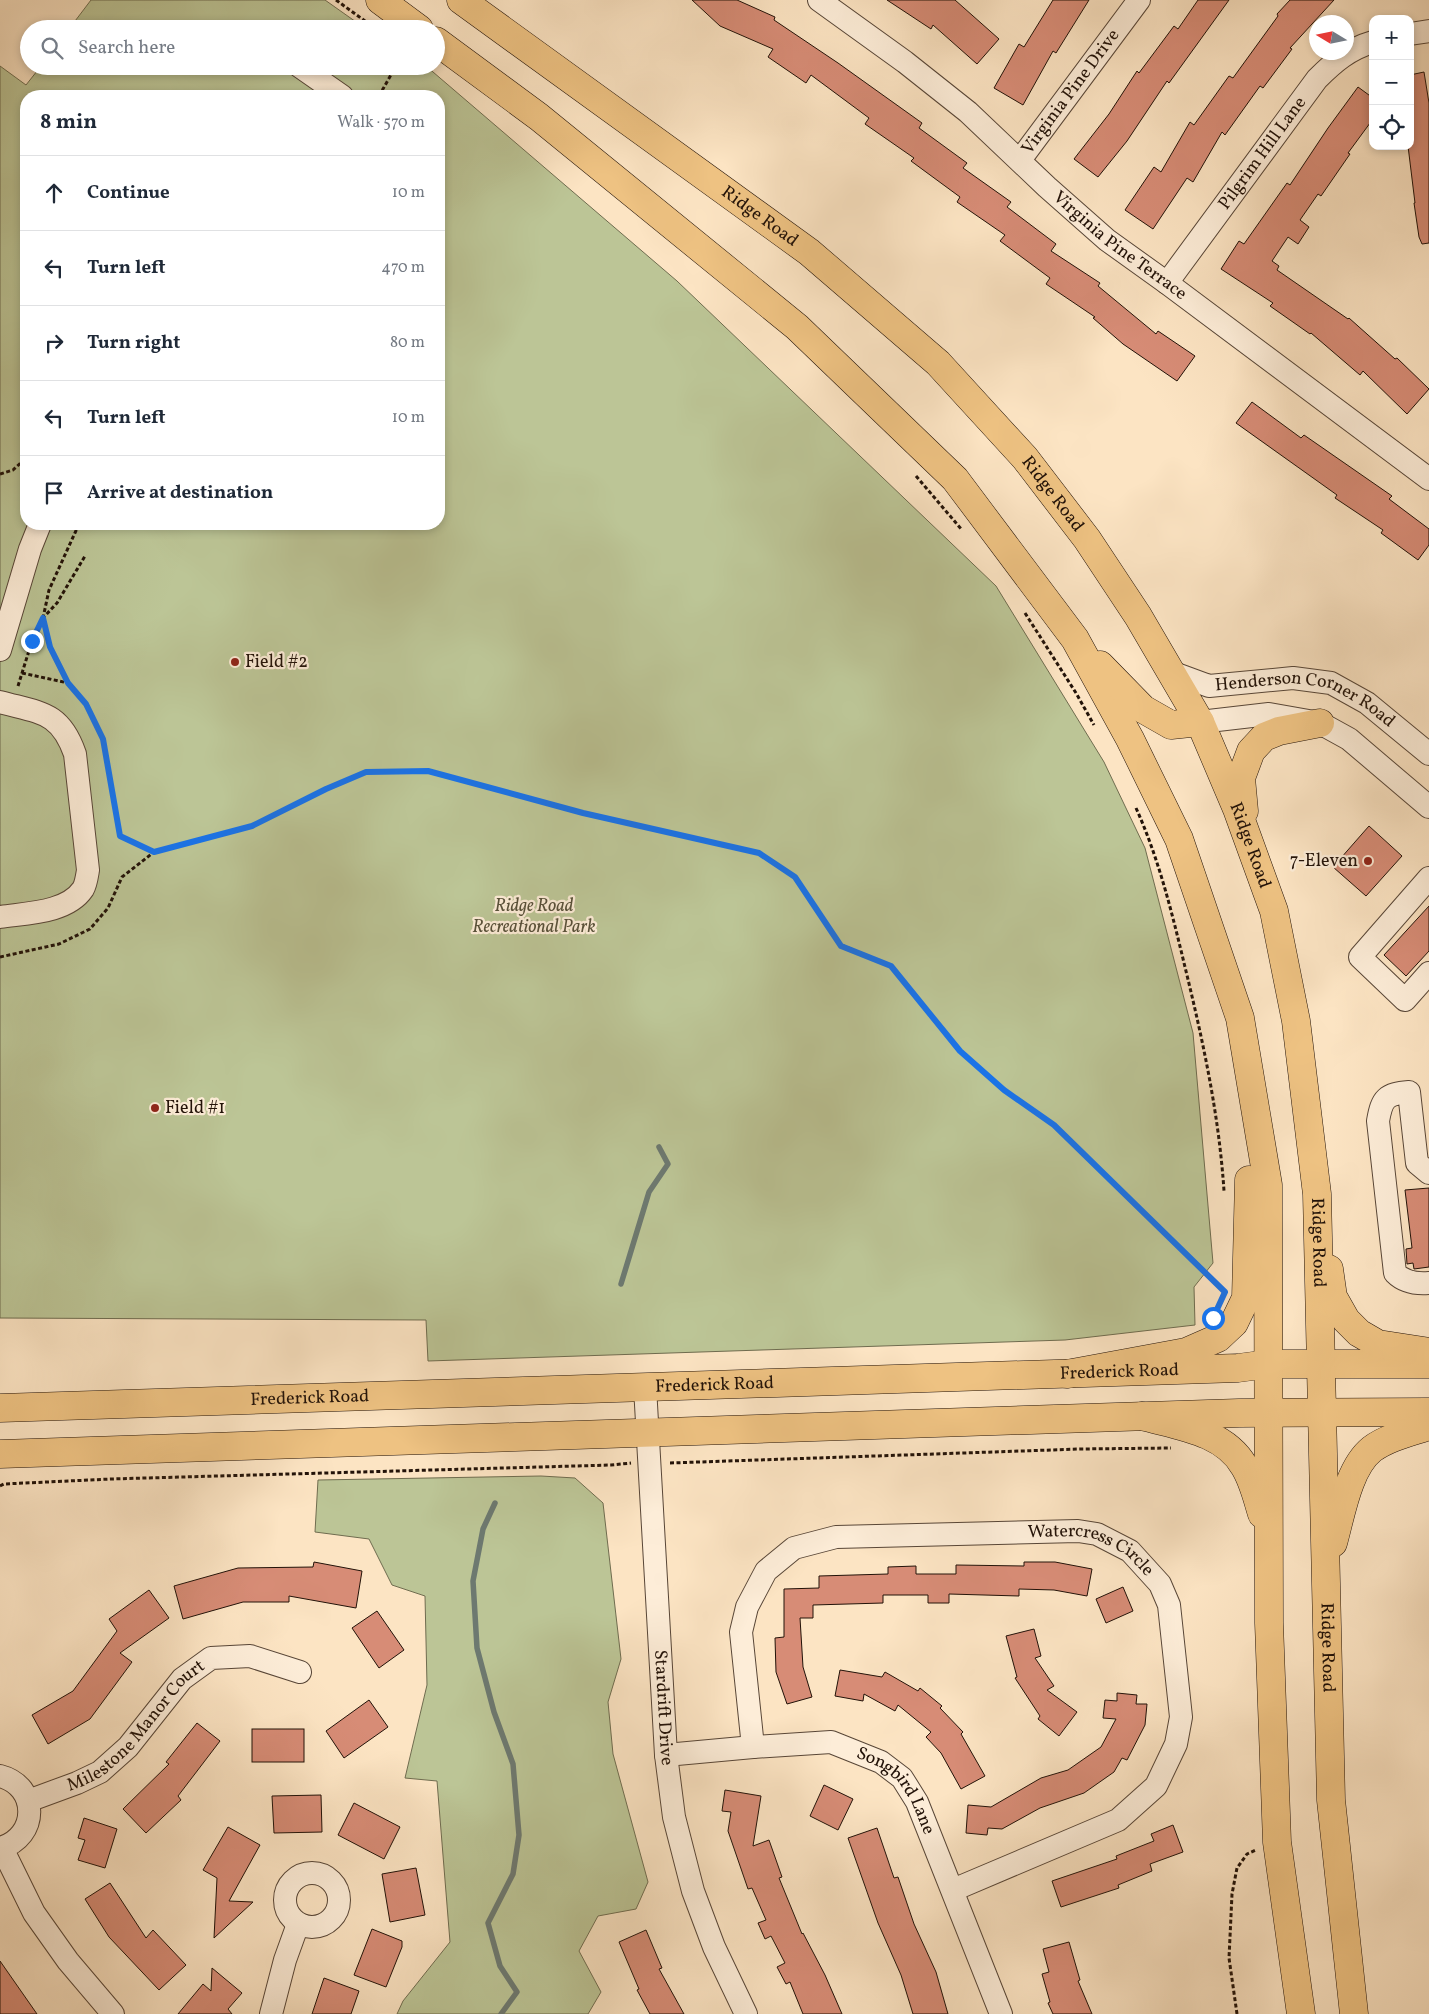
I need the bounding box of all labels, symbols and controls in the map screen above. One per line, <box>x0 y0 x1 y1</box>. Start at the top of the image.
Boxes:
north arrow <box>1309 15 1354 60</box>
map controls <box>1369 15 1414 150</box>
button: + <box>1369 15 1414 60</box>
search box <box>20 20 445 75</box>
street label: Virginia Pine Drive <box>1016 24 1126 160</box>
icon: search <box>38 34 66 62</box>
text: Search here <box>78 35 175 61</box>
button: − <box>1369 60 1414 105</box>
street label: Pilgrim Hill Lane <box>1212 92 1312 215</box>
button: locate <box>1369 105 1414 150</box>
text: 8 min <box>40 108 97 137</box>
text: Walk · 570 m <box>337 112 425 134</box>
icon: ahead <box>40 179 68 207</box>
text: Continue <box>87 180 170 206</box>
street label: Ridge Road <box>716 180 804 253</box>
text: 10 m <box>392 182 425 204</box>
street label: Virginia Pine Terrace <box>1047 185 1192 306</box>
icon: left <box>40 254 68 282</box>
text: Turn left <box>87 255 166 281</box>
text: 470 m <box>381 257 425 279</box>
icon: right <box>40 329 68 357</box>
text: Turn right <box>87 330 180 356</box>
text: 80 m <box>390 332 425 354</box>
icon: left <box>40 404 68 432</box>
text: Turn left <box>87 405 166 431</box>
text: 10 m <box>392 407 425 429</box>
street label: Ridge Road <box>1015 451 1090 537</box>
icon: arrive <box>40 479 68 507</box>
text: Arrive at destination <box>87 480 273 506</box>
route end <box>21 630 44 653</box>
place label: Field #2 <box>245 650 308 675</box>
marker: Field #2 <box>229 656 241 668</box>
street label: Henderson Corner Road <box>1214 665 1400 734</box>
street label: Ridge Road <box>1223 798 1277 892</box>
place label: 7-Eleven <box>1290 849 1358 874</box>
marker: 7-Eleven <box>1362 855 1374 867</box>
park label: Ridge Road Recreational Park <box>472 894 596 940</box>
place label: Field #1 <box>165 1096 225 1121</box>
marker: Field #1 <box>149 1102 161 1114</box>
street label: Ridge Road <box>1305 1197 1332 1288</box>
route start <box>1202 1307 1225 1330</box>
street label: Frederick Road <box>1060 1357 1179 1386</box>
street label: Frederick Road <box>655 1370 775 1399</box>
street label: Frederick Road <box>250 1384 370 1412</box>
street label: Watercress Circle <box>1027 1518 1160 1582</box>
street label: Ridge Road <box>1314 1602 1341 1693</box>
street label: Stardrift Drive <box>648 1649 680 1767</box>
street label: Milestone Manor Court <box>64 1654 210 1798</box>
street label: Songbird Lane <box>853 1741 941 1838</box>

